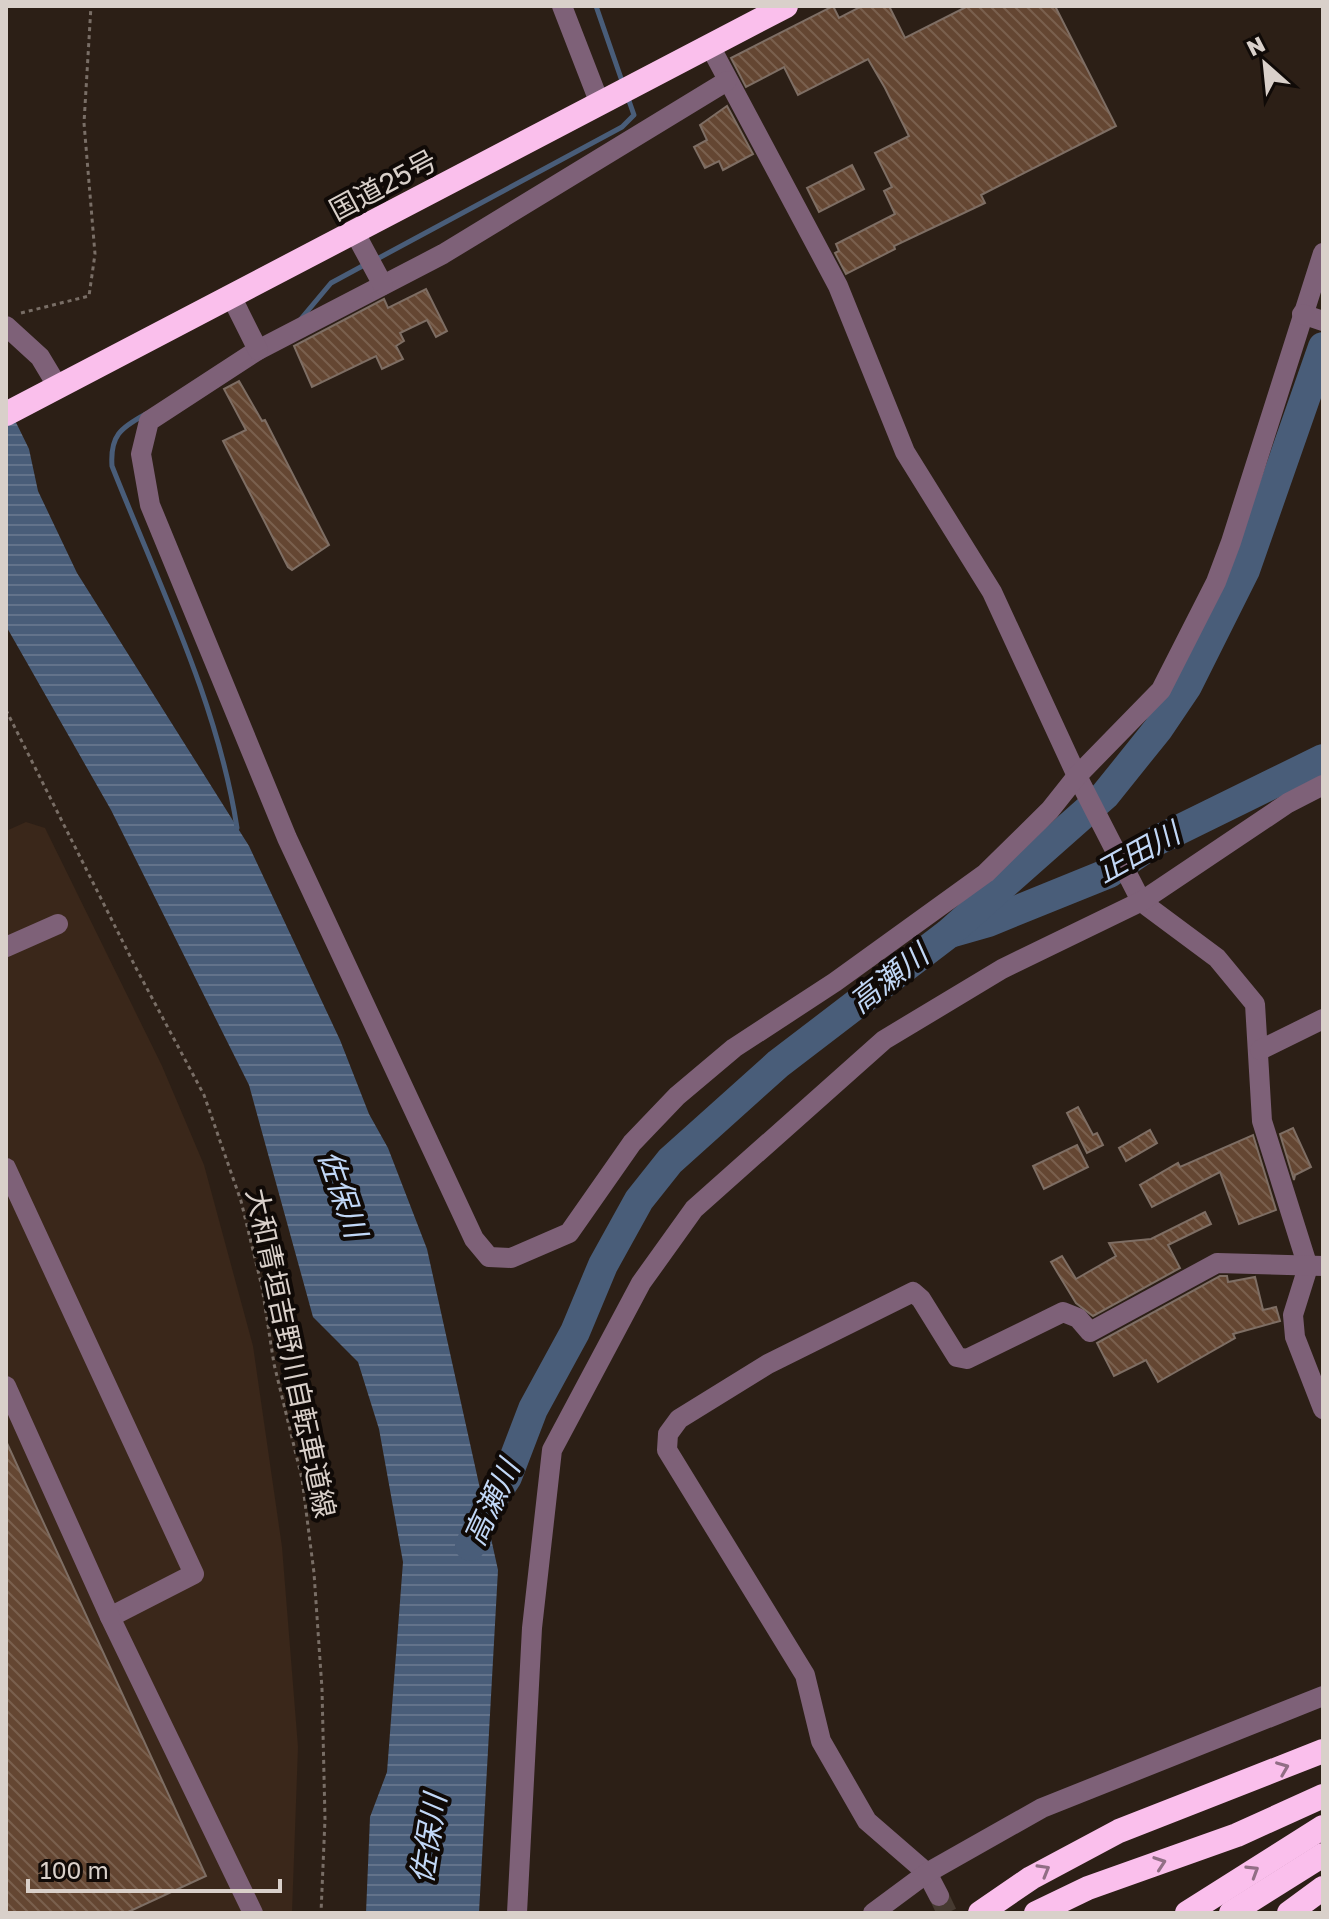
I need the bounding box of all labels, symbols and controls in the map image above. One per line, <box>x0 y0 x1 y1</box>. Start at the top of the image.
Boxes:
north arrow <box>1225 24 1305 104</box>
text: N <box>1242 30 1269 62</box>
street label: 国道25号 <box>324 143 442 226</box>
water label: 正田川 <box>1089 813 1188 890</box>
water label: 高瀬川 <box>842 934 937 1020</box>
water label: 佐保川 <box>311 1145 376 1245</box>
street label: 大和青垣吉野川自転車道線 <box>240 1185 343 1521</box>
water label: 高瀬川 <box>456 1451 528 1551</box>
one-way arrow <box>1275 1762 1289 1778</box>
water label: 佐保川 <box>403 1789 453 1886</box>
scale bar <box>28 1843 280 1893</box>
text: 100 m <box>40 1855 109 1884</box>
one-way arrow <box>1152 1856 1166 1872</box>
one-way arrow <box>1036 1864 1050 1880</box>
one-way arrow <box>1245 1866 1259 1881</box>

